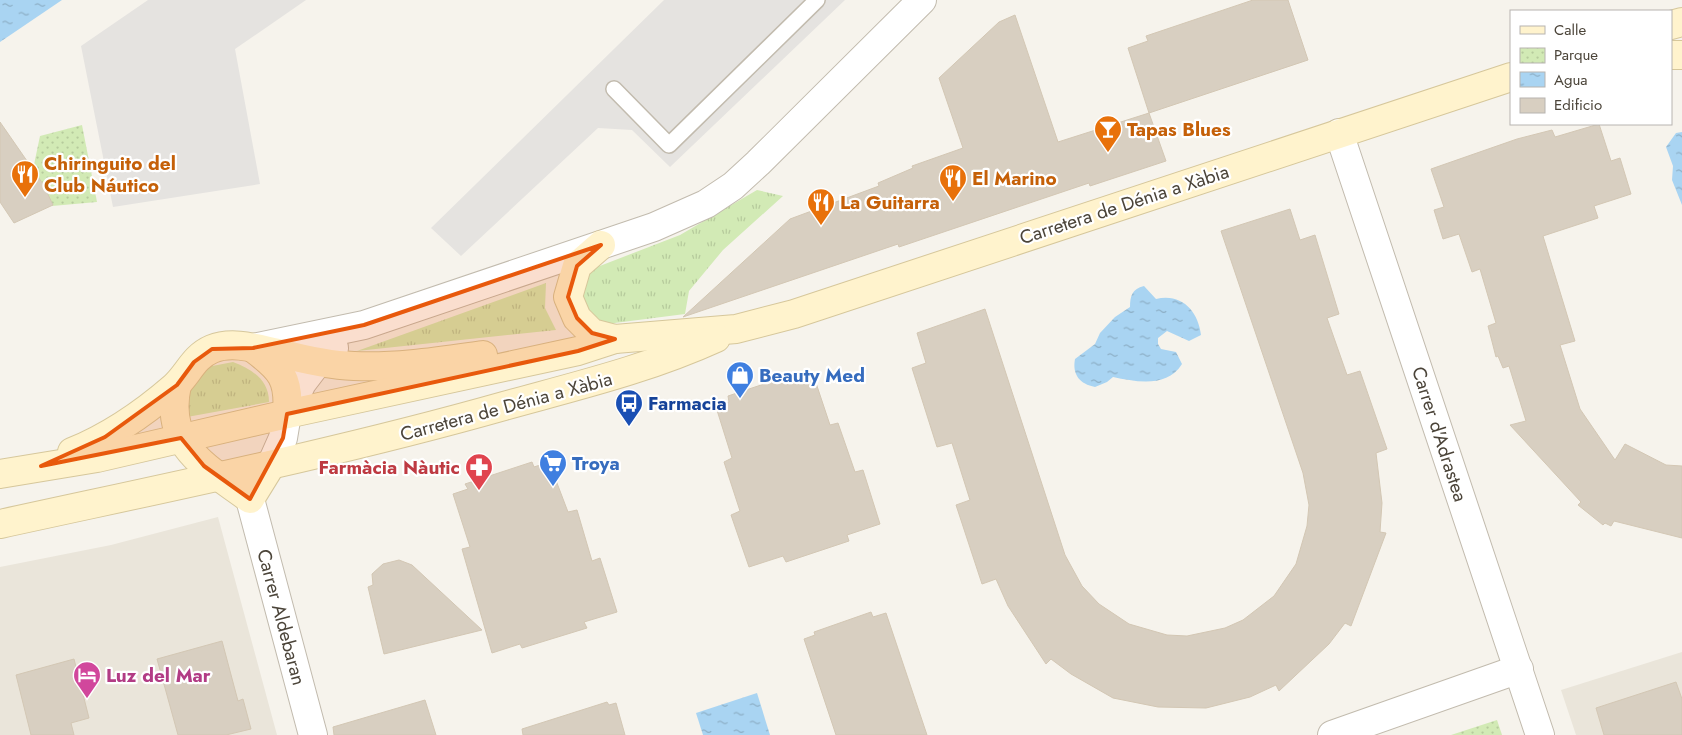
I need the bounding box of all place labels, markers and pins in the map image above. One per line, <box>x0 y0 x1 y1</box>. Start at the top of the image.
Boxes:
bar icon: Tapas Blues <box>1093 114 1123 153</box>
place label: Tapas Blues <box>1127 116 1231 143</box>
place label: Chiringuito del Club Náutico <box>44 150 176 199</box>
restaurant icon: Chiringuito del Club Náutico <box>10 159 40 198</box>
restaurant icon: El Marino <box>938 163 968 202</box>
place label: El Marino <box>972 165 1057 192</box>
restaurant icon: La Guitarra <box>806 187 836 226</box>
place label: La Guitarra <box>840 189 940 216</box>
shop icon: Beauty Med <box>725 360 755 399</box>
place label: Beauty Med <box>759 362 865 389</box>
bus stop icon: Farmacia <box>614 388 644 427</box>
place label: Farmacia <box>648 390 727 417</box>
supermarket icon: Troya <box>538 448 568 487</box>
place label: Troya <box>572 450 620 477</box>
pharmacy icon: Farmàcia Nàutic <box>464 452 494 491</box>
place label: Farmàcia Nàutic <box>319 454 460 481</box>
hotel icon: Luz del Mar <box>72 660 102 699</box>
place label: Luz del Mar <box>106 662 211 689</box>

